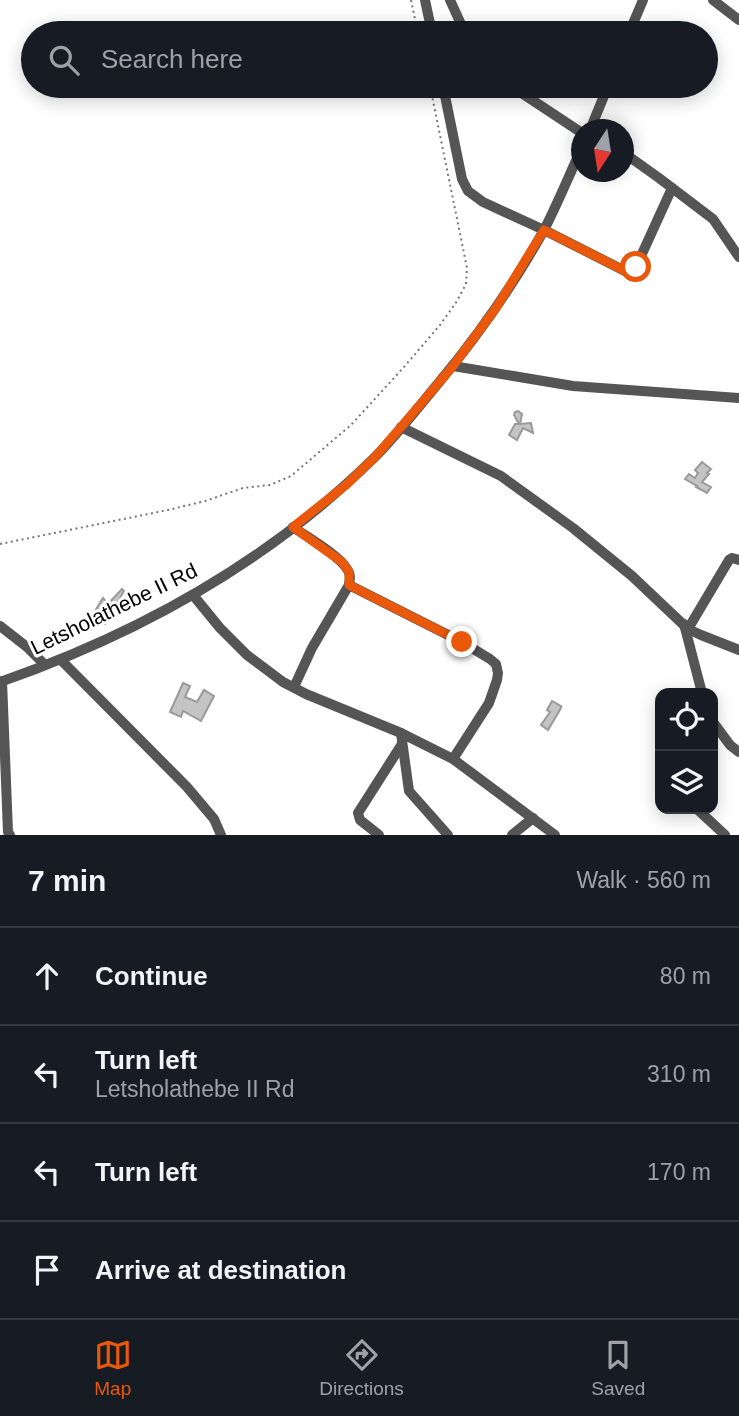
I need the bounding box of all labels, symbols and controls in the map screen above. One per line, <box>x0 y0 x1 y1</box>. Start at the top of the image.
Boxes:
search box <box>21 21 718 98</box>
icon: search <box>45 41 83 79</box>
text: Search here <box>101 44 243 74</box>
north arrow <box>571 119 634 182</box>
route start <box>620 251 651 282</box>
street label: Letsholathebe II Rd <box>27 558 201 659</box>
route end <box>446 626 477 657</box>
map controls <box>655 688 718 814</box>
button: locate <box>655 688 718 751</box>
button: layers <box>655 751 718 814</box>
text: 7 min <box>28 864 106 897</box>
text: Walk · 560 m <box>576 867 711 893</box>
icon: ahead <box>28 957 66 995</box>
text: Continue <box>95 961 208 991</box>
text: 80 m <box>660 963 711 989</box>
text: Turn left <box>95 1045 197 1075</box>
icon: left <box>28 1055 66 1093</box>
text: 310 m <box>647 1061 711 1087</box>
text: Letsholathebe II Rd <box>95 1076 294 1102</box>
icon: left <box>28 1153 66 1191</box>
text: Turn left <box>95 1157 197 1187</box>
text: 170 m <box>647 1159 711 1185</box>
icon: arrive <box>28 1251 66 1289</box>
text: Arrive at destination <box>95 1255 346 1285</box>
tab: Map <box>94 1336 132 1400</box>
tab: Directions <box>319 1336 404 1400</box>
tab: Saved <box>591 1336 645 1400</box>

